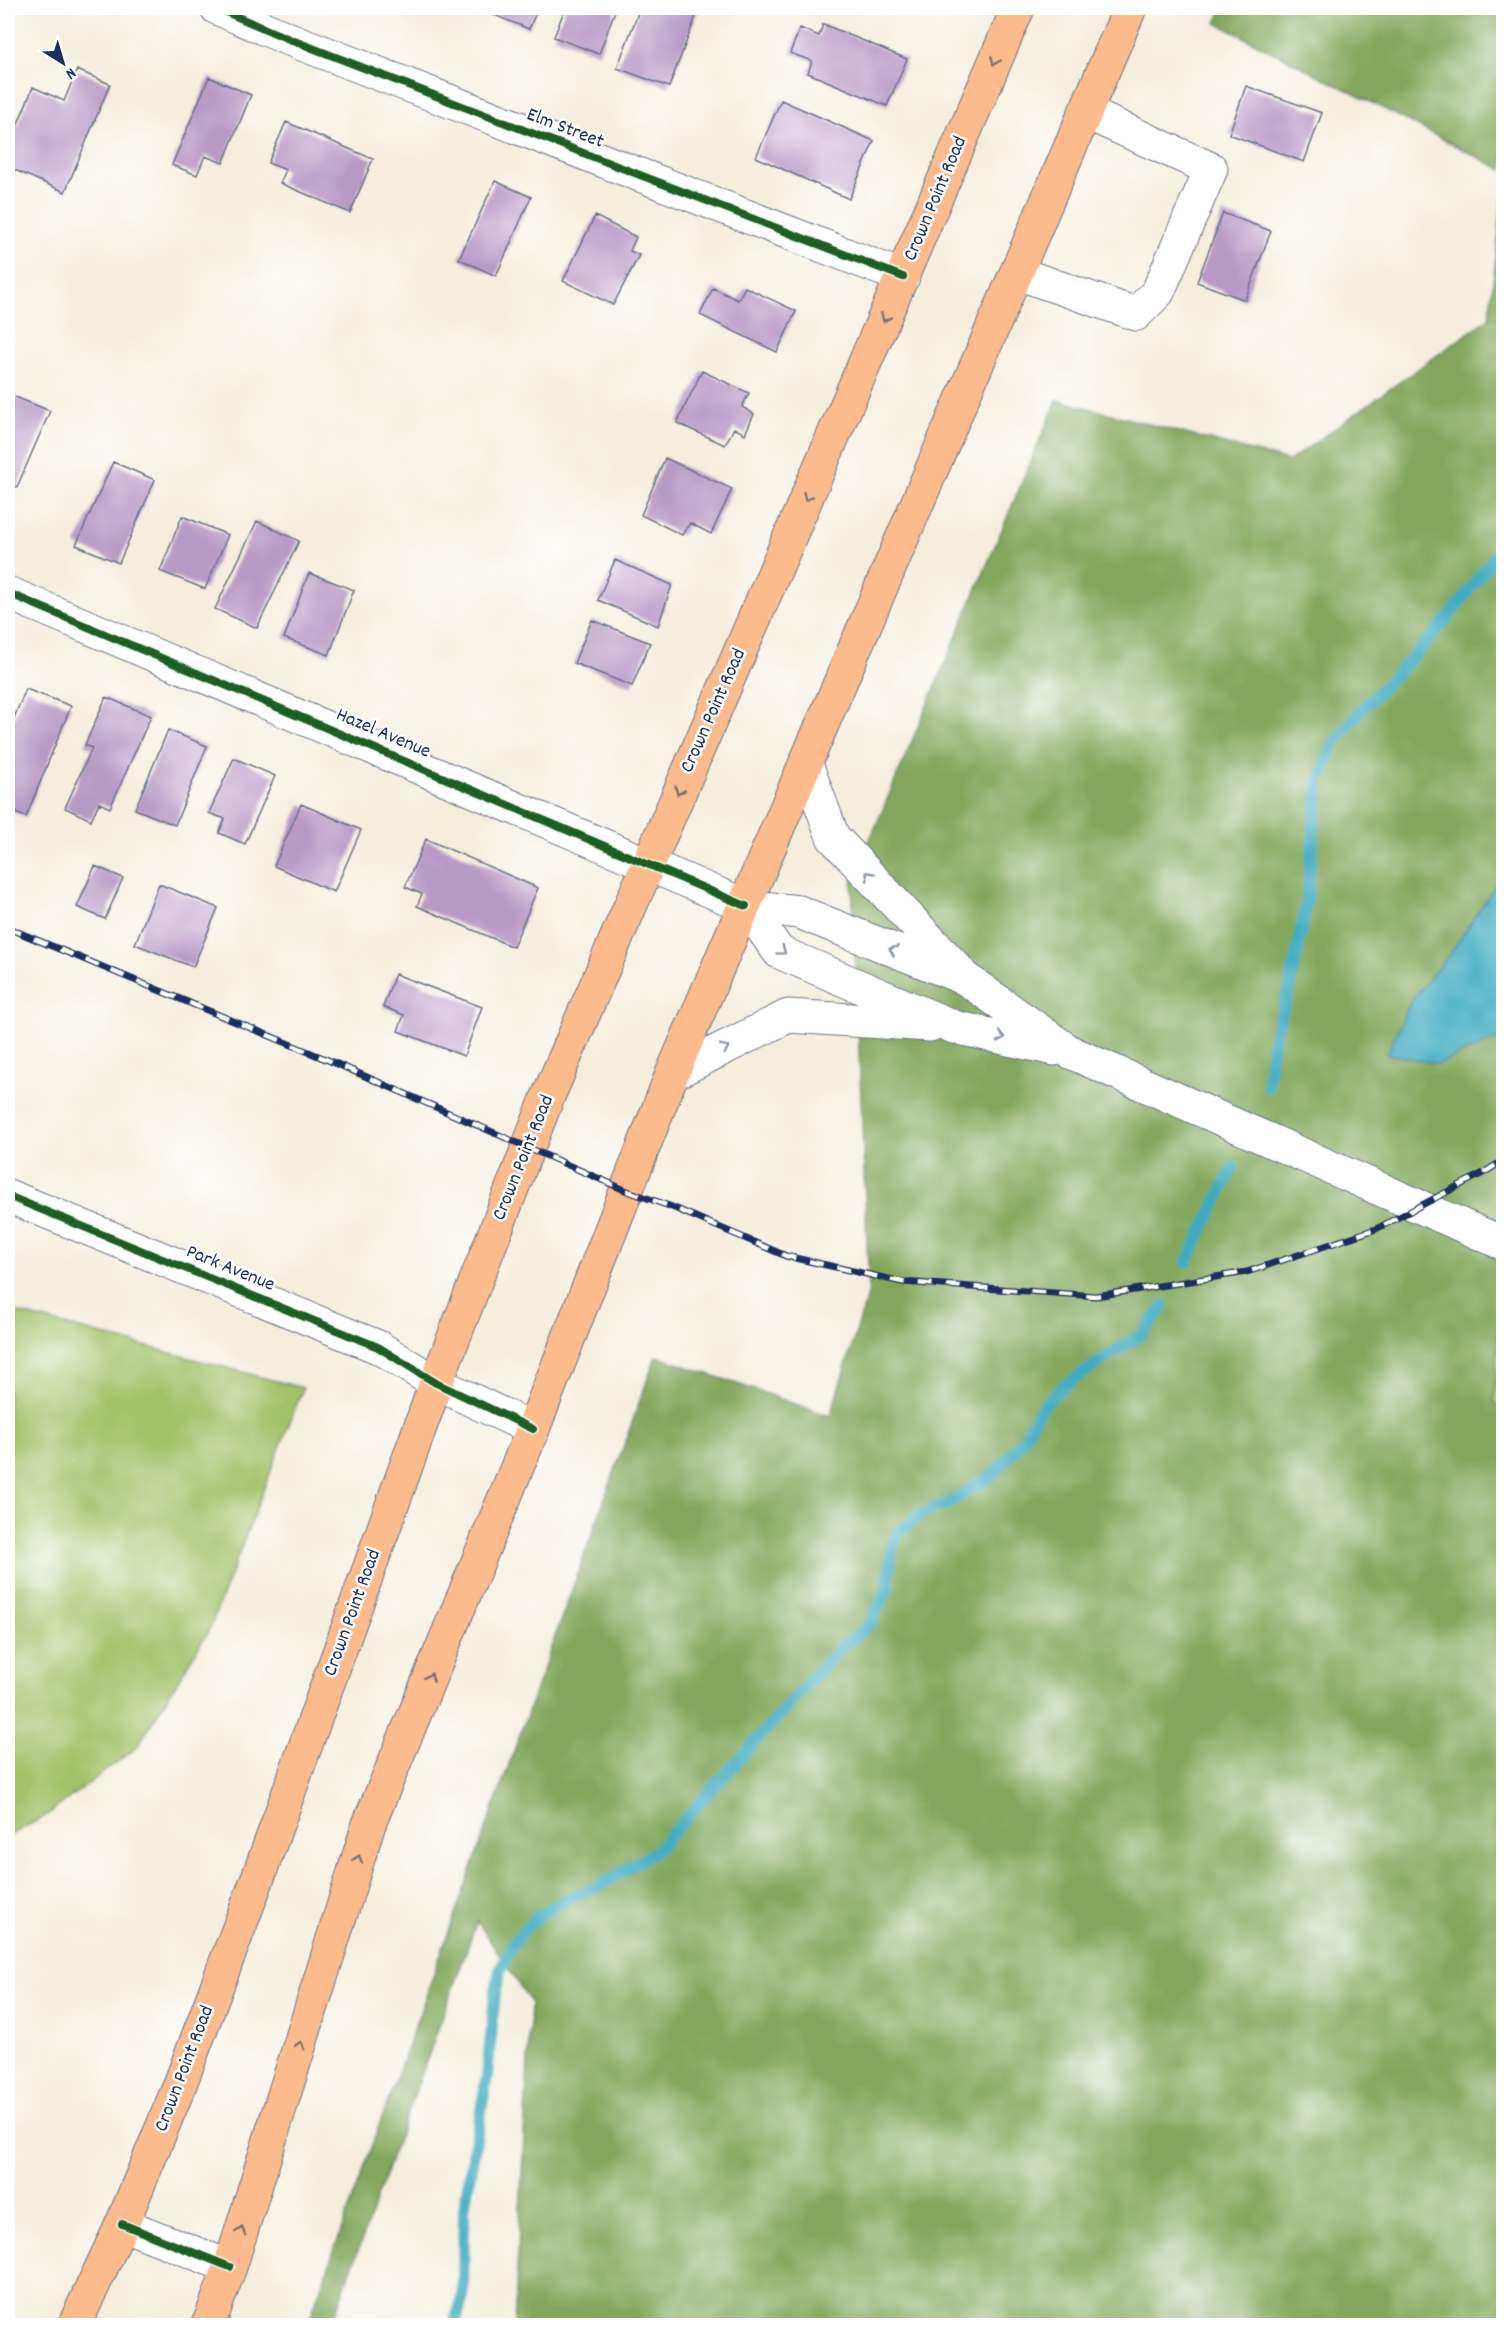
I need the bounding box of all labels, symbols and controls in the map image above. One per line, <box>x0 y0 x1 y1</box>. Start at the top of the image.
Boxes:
north arrow <box>33 33 93 93</box>
one-way arrow <box>990 55 1002 66</box>
text: N <box>60 61 81 85</box>
street label: Elm Street <box>522 101 608 157</box>
street label: Crown Point Road <box>897 132 975 266</box>
one-way arrow <box>880 312 892 323</box>
one-way arrow <box>803 490 815 501</box>
street label: Crown Point Road <box>674 644 754 778</box>
street label: Hazel Avenue <box>331 702 435 767</box>
one-way arrow <box>674 785 686 796</box>
one-way arrow <box>865 871 876 882</box>
one-way arrow <box>775 944 786 955</box>
one-way arrow <box>889 945 900 957</box>
one-way arrow <box>996 1030 1006 1043</box>
one-way arrow <box>718 1043 729 1055</box>
street label: Crown Point Road <box>486 1091 562 1225</box>
street label: Park Avenue <box>181 1239 279 1300</box>
street label: Crown Point Road <box>317 1546 389 1680</box>
one-way arrow <box>423 1673 435 1684</box>
one-way arrow <box>351 1854 363 1865</box>
street label: Crown Point Road <box>148 2002 222 2136</box>
one-way arrow <box>293 2040 305 2051</box>
one-way arrow <box>234 2226 246 2237</box>

